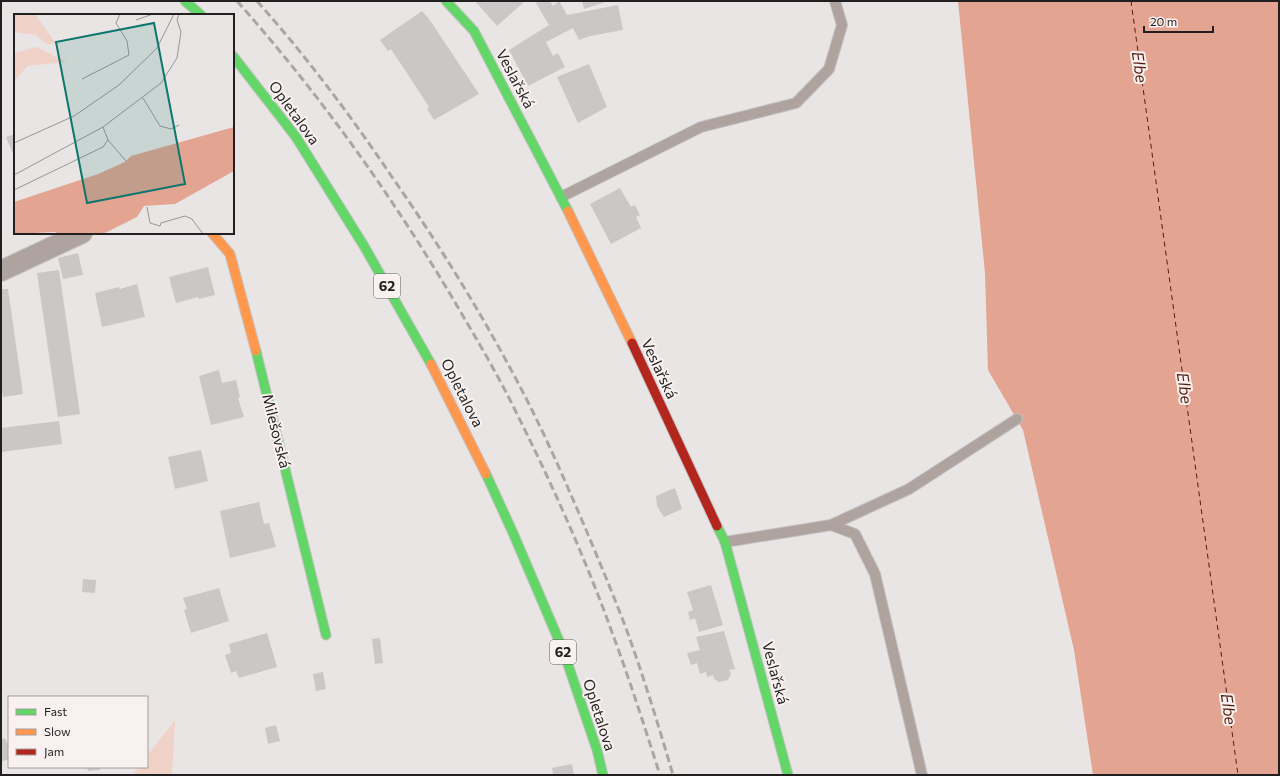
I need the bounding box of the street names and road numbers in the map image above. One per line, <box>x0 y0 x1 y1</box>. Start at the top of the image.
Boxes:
street label: Veslařská <box>493 46 539 111</box>
street label: Opletalova <box>266 77 324 148</box>
road number: 62 <box>374 274 400 298</box>
street label: Veslařská <box>638 336 682 401</box>
street label: Opletalova <box>438 355 488 430</box>
street label: Milešovská <box>259 392 295 470</box>
street label: Veslařská <box>759 639 793 706</box>
road number: 62 <box>550 640 576 664</box>
street label: Opletalova <box>580 676 620 753</box>

